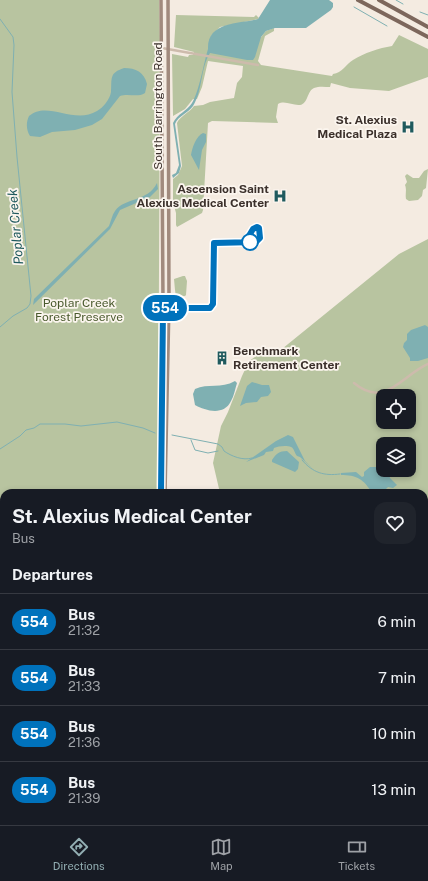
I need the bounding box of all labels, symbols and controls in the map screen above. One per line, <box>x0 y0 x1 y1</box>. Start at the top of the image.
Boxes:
street label: South Barrington Road <box>151 42 165 170</box>
place label: St. Alexius Medical Plaza <box>317 113 397 141</box>
hospital icon: St. Alexius Medical Plaza <box>400 119 416 135</box>
place label: Ascension Saint Alexius Medical Center <box>137 182 269 210</box>
hospital icon: Ascension Saint Alexius Medical Center <box>272 188 288 204</box>
water label: Poplar Creek <box>5 189 26 265</box>
unlabelled marker <box>241 233 259 251</box>
line badge: 554 <box>142 295 188 321</box>
park label: Poplar Creek Forest Preserve <box>35 296 123 324</box>
text: 554 <box>151 300 179 316</box>
place label: Benchmark Retirement Center <box>233 344 339 372</box>
building icon: Benchmark Retirement Center <box>214 350 230 366</box>
map controls <box>376 389 416 477</box>
button: locate <box>376 389 416 429</box>
button: layers <box>376 437 416 477</box>
button: heart <box>374 502 416 544</box>
text: St. Alexius Medical Center <box>12 505 252 527</box>
text: Bus <box>12 531 35 546</box>
text: Departures <box>12 566 93 583</box>
text: Bus <box>68 606 95 623</box>
text: 6 min <box>378 613 416 630</box>
text: 554 <box>20 614 48 630</box>
text: 21:32 <box>68 623 100 638</box>
text: Bus <box>68 662 95 679</box>
text: 7 min <box>378 669 416 686</box>
text: 554 <box>20 670 48 686</box>
text: 21:33 <box>68 679 100 694</box>
text: Bus <box>68 718 95 735</box>
text: 10 min <box>372 725 416 742</box>
text: 554 <box>20 726 48 742</box>
text: 21:36 <box>68 735 100 750</box>
text: Bus <box>68 774 95 791</box>
text: 13 min <box>371 781 416 798</box>
text: 554 <box>20 782 48 798</box>
text: 21:39 <box>68 791 100 806</box>
tab: Directions <box>53 836 105 872</box>
tab: Map <box>210 836 233 872</box>
tab: Tickets <box>338 836 375 872</box>

